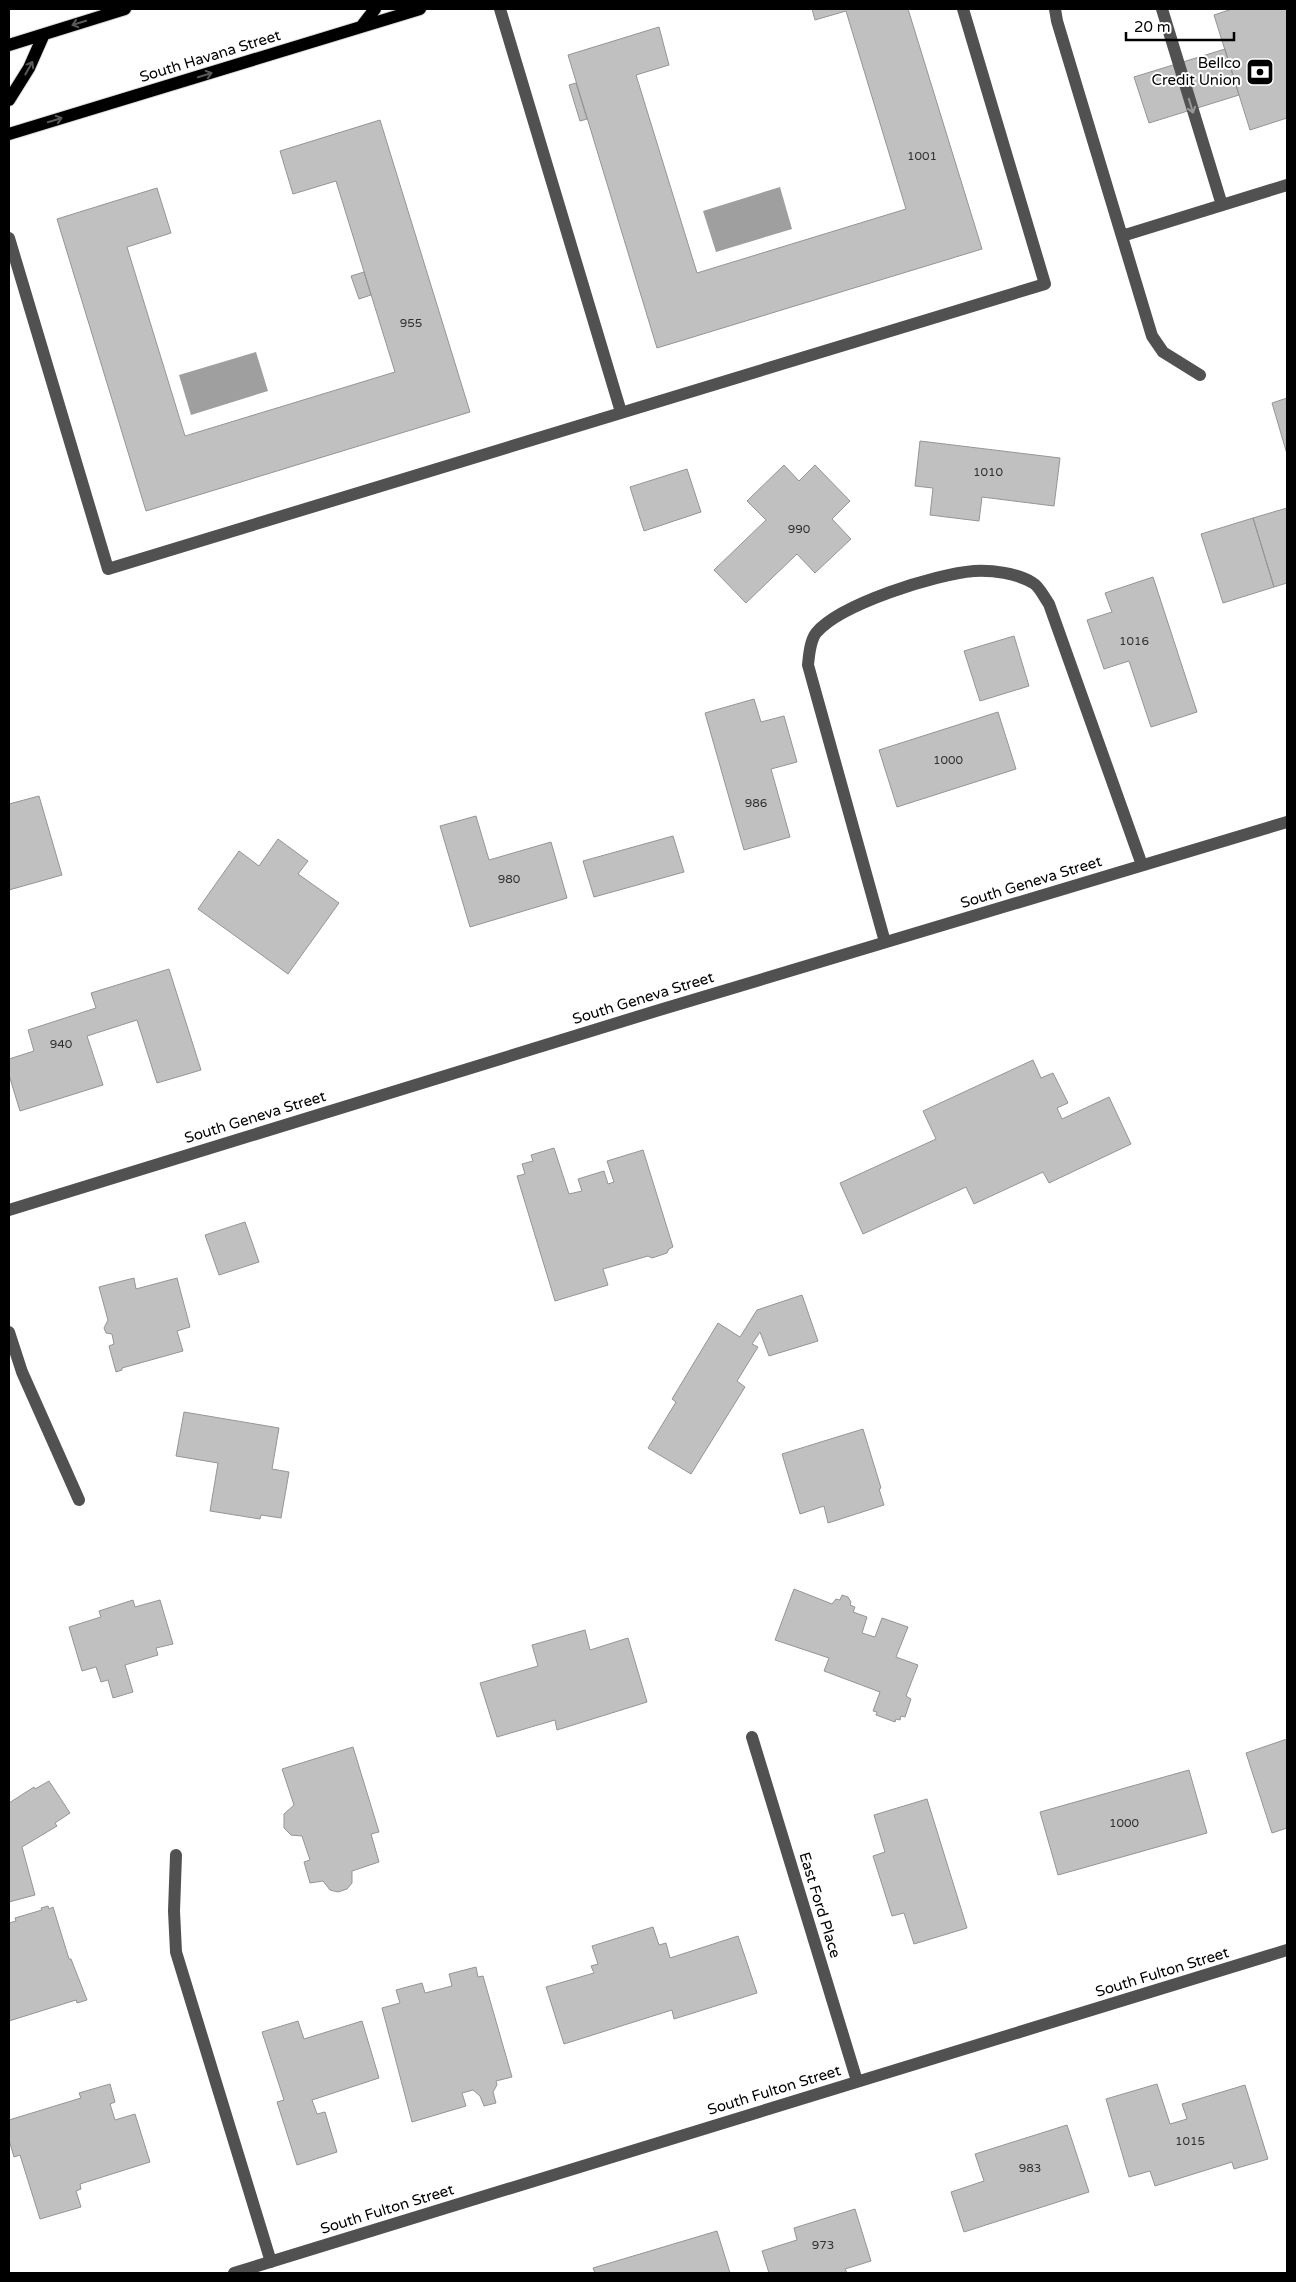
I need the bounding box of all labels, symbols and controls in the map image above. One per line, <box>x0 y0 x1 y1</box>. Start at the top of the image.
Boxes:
scale bar <box>1126 10 1234 42</box>
text: 20 m <box>1134 18 1171 36</box>
one-way arrow <box>71 19 87 29</box>
street label: South Havana Street <box>137 26 283 86</box>
place label: Bellco Credit Union <box>1152 54 1241 89</box>
bank icon: Bellco Credit Union <box>1245 57 1275 87</box>
one-way arrow <box>24 61 34 76</box>
one-way arrow <box>197 69 213 79</box>
one-way arrow <box>1187 97 1197 113</box>
one-way arrow <box>47 115 63 125</box>
house number: 1001 <box>907 149 937 163</box>
house number: 955 <box>400 316 422 330</box>
house number: 1010 <box>973 465 1004 479</box>
house number: 990 <box>788 522 811 536</box>
house number: 1016 <box>1119 634 1149 648</box>
house number: 1000 <box>933 753 964 767</box>
house number: 986 <box>745 796 767 810</box>
street label: South Geneva Street <box>958 852 1104 912</box>
house number: 980 <box>498 872 521 886</box>
street label: South Geneva Street <box>570 968 716 1028</box>
house number: 940 <box>50 1037 73 1051</box>
street label: South Geneva Street <box>182 1087 328 1147</box>
house number: 1000 <box>1109 1816 1140 1830</box>
street label: East Ford Place <box>795 1850 845 1960</box>
street label: South Fulton Street <box>1093 1943 1231 2001</box>
street label: South Fulton Street <box>705 2061 843 2119</box>
house number: 1015 <box>1175 2134 1205 2148</box>
house number: 983 <box>1019 2161 1041 2175</box>
street label: South Fulton Street <box>318 2180 456 2238</box>
house number: 973 <box>812 2238 834 2252</box>

